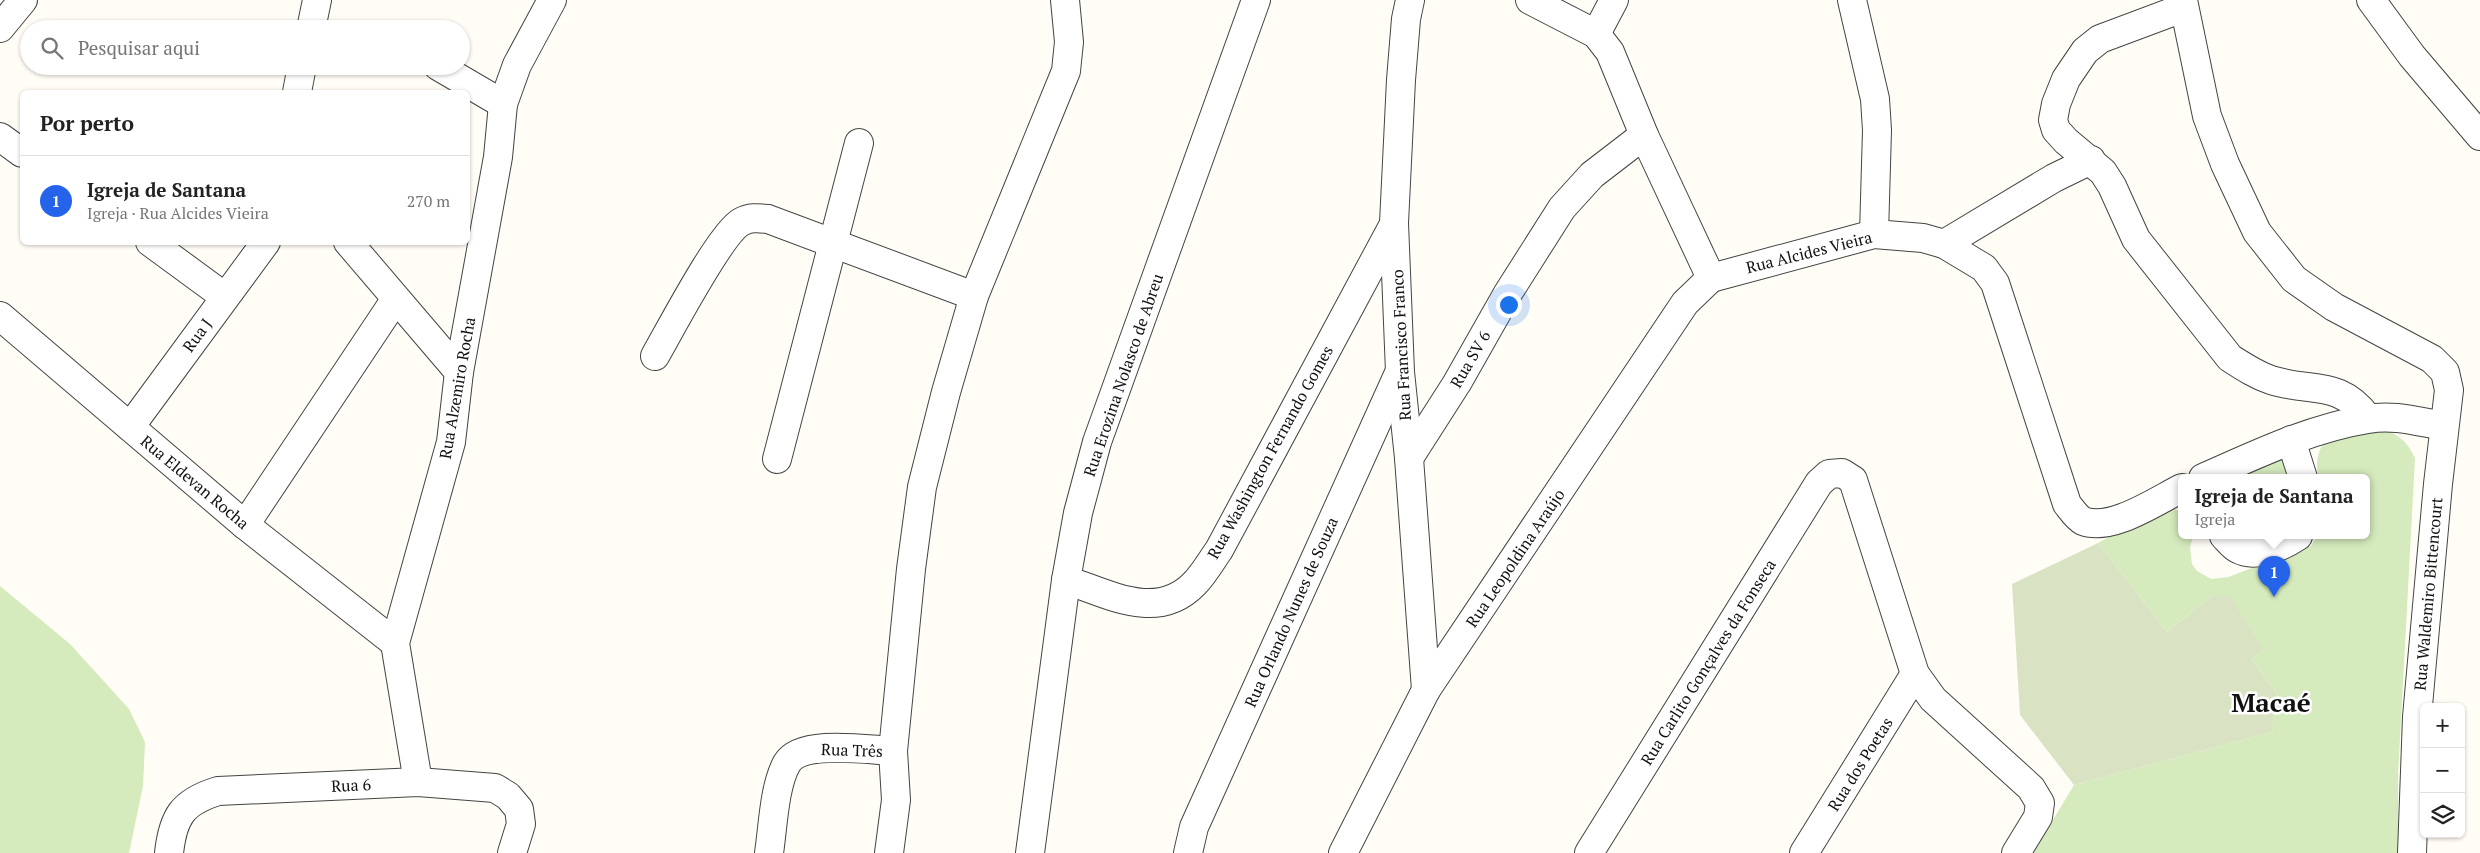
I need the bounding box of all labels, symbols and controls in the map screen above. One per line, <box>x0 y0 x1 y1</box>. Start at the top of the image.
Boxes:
search box <box>20 20 470 75</box>
icon: search <box>38 34 66 62</box>
text: Pesquisar aqui <box>78 35 200 60</box>
text: Por perto <box>40 109 134 137</box>
text: Igreja de Santana <box>87 177 246 202</box>
text: 1 <box>51 190 61 212</box>
text: 270 m <box>407 190 450 212</box>
text: Igreja · Rua Alcides Vieira <box>87 202 269 224</box>
street label: Rua Alcides Vieira <box>1744 226 1874 278</box>
street label: Rua Francisco Franco <box>1386 269 1416 421</box>
street label: Rua Erozina Nolasco de Abreu <box>1078 271 1168 479</box>
your location <box>1496 292 1522 318</box>
street label: Rua J <box>177 314 217 356</box>
street label: Rua Alzemiro Rocha <box>434 315 480 461</box>
street label: Rua SV 6 <box>1445 326 1495 392</box>
street label: Rua Washington Fernando Gomes <box>1202 341 1338 563</box>
street label: Rua Eldevan Rocha <box>136 430 254 534</box>
popup <box>2178 474 2370 539</box>
text: Igreja de Santana <box>2194 483 2354 508</box>
street label: Rua Leopoldina Araújo <box>1460 484 1570 631</box>
street label: Rua Waldemiro Bittencourt <box>2409 496 2447 692</box>
text: Igreja <box>2194 508 2235 530</box>
street label: Rua Orlando Nunes de Souza <box>1239 513 1343 711</box>
street label: Rua Carlito Gonçalves da Fonseca <box>1635 555 1781 769</box>
pin: 1 <box>2258 556 2290 597</box>
district label: Macaé <box>2231 685 2311 719</box>
map controls <box>2420 703 2465 838</box>
button: + <box>2420 703 2465 748</box>
street label: Rua dos Poetas <box>1822 713 1898 815</box>
street label: Rua Três <box>821 738 883 762</box>
button: − <box>2420 748 2465 793</box>
street label: Rua 6 <box>331 773 372 797</box>
button: layers <box>2420 793 2465 838</box>

